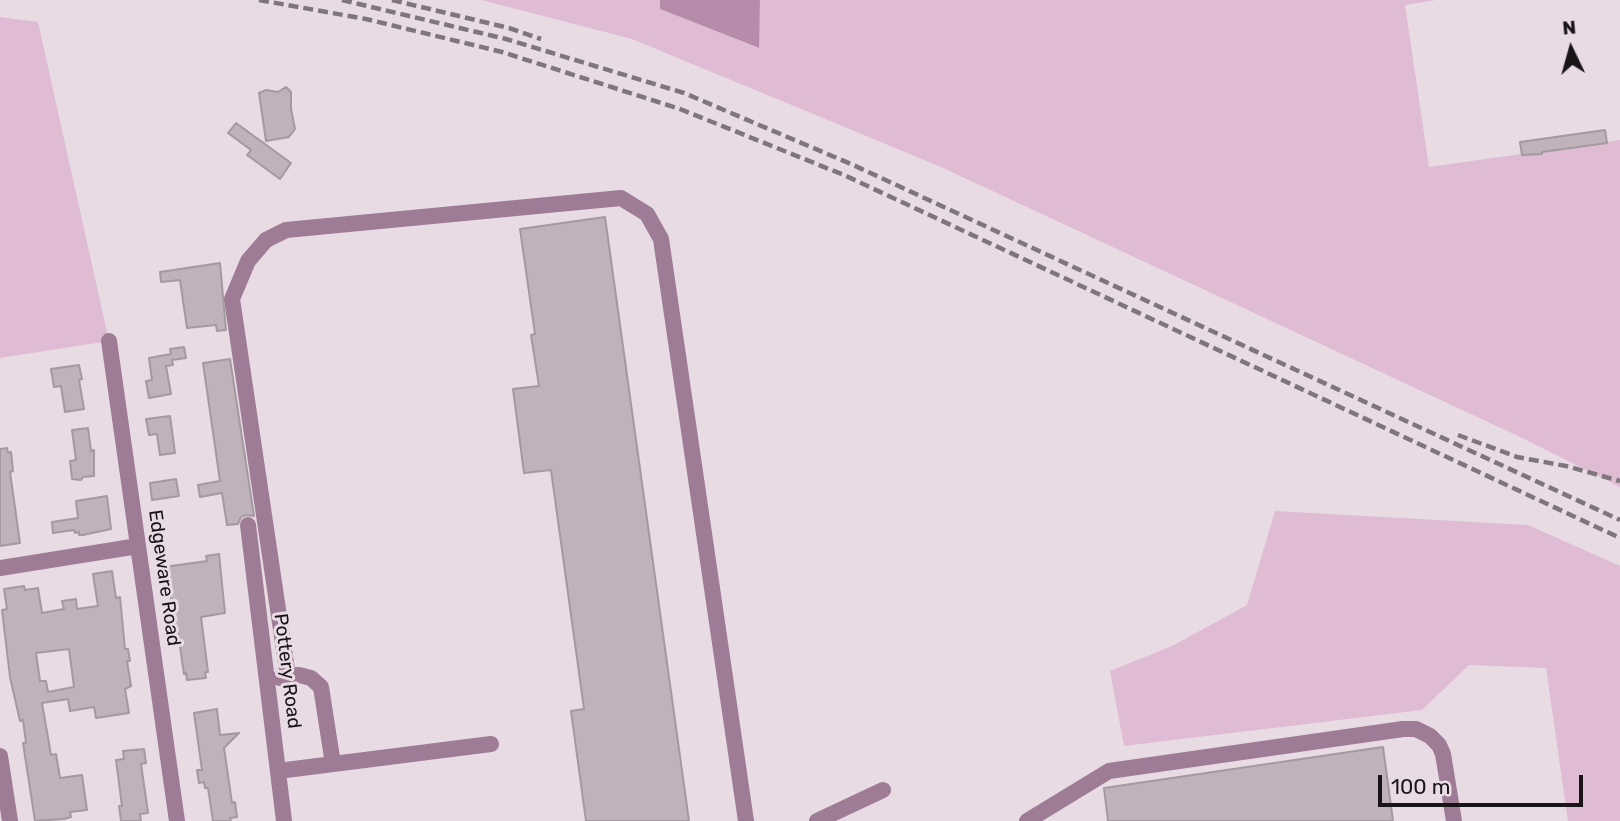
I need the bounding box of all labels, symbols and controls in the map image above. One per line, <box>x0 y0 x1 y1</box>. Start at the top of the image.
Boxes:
north arrow <box>1536 14 1606 84</box>
text: N <box>1561 16 1577 40</box>
street label: Edgeware Road <box>143 508 185 648</box>
street label: Pottery Road <box>269 612 305 730</box>
scale bar <box>1382 762 1587 806</box>
text: 100 m <box>1391 774 1450 799</box>

